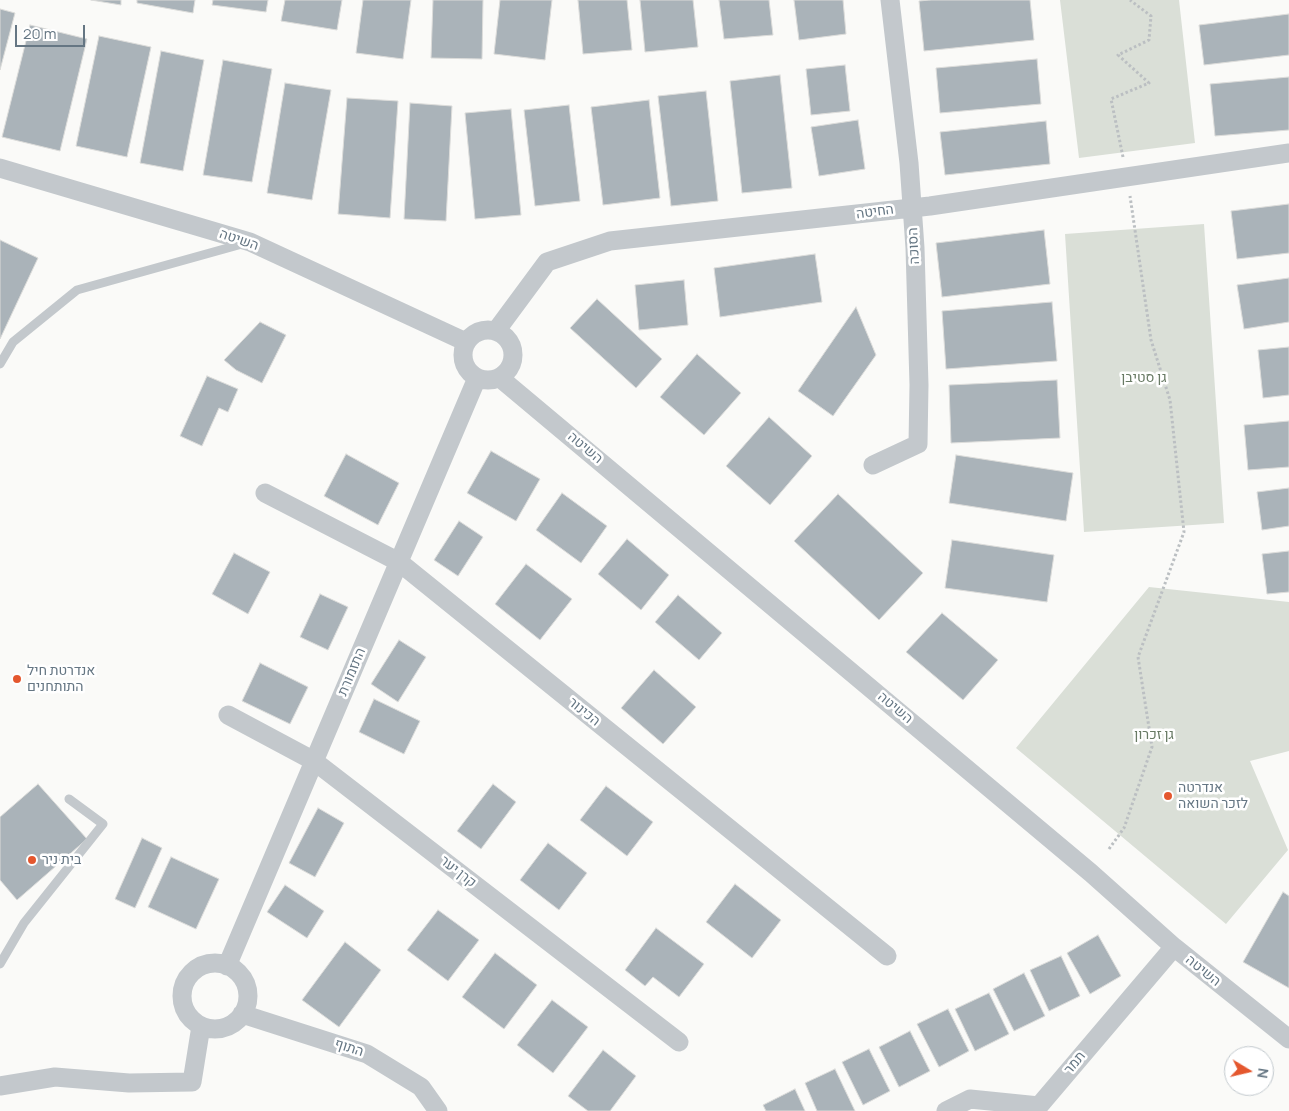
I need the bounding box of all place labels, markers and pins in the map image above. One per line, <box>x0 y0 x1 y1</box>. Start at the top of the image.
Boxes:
place label: אנדרטת חיל התותחנים <box>27 663 95 696</box>
marker: אנדרטת חיל התותחנים <box>11 673 23 685</box>
place label: אנדרטה לזכר השואה <box>1178 780 1248 812</box>
marker: אנדרטה לזכר השואה <box>1162 790 1174 802</box>
place label: בית ניר <box>42 852 81 868</box>
marker: בית ניר <box>26 854 38 866</box>

